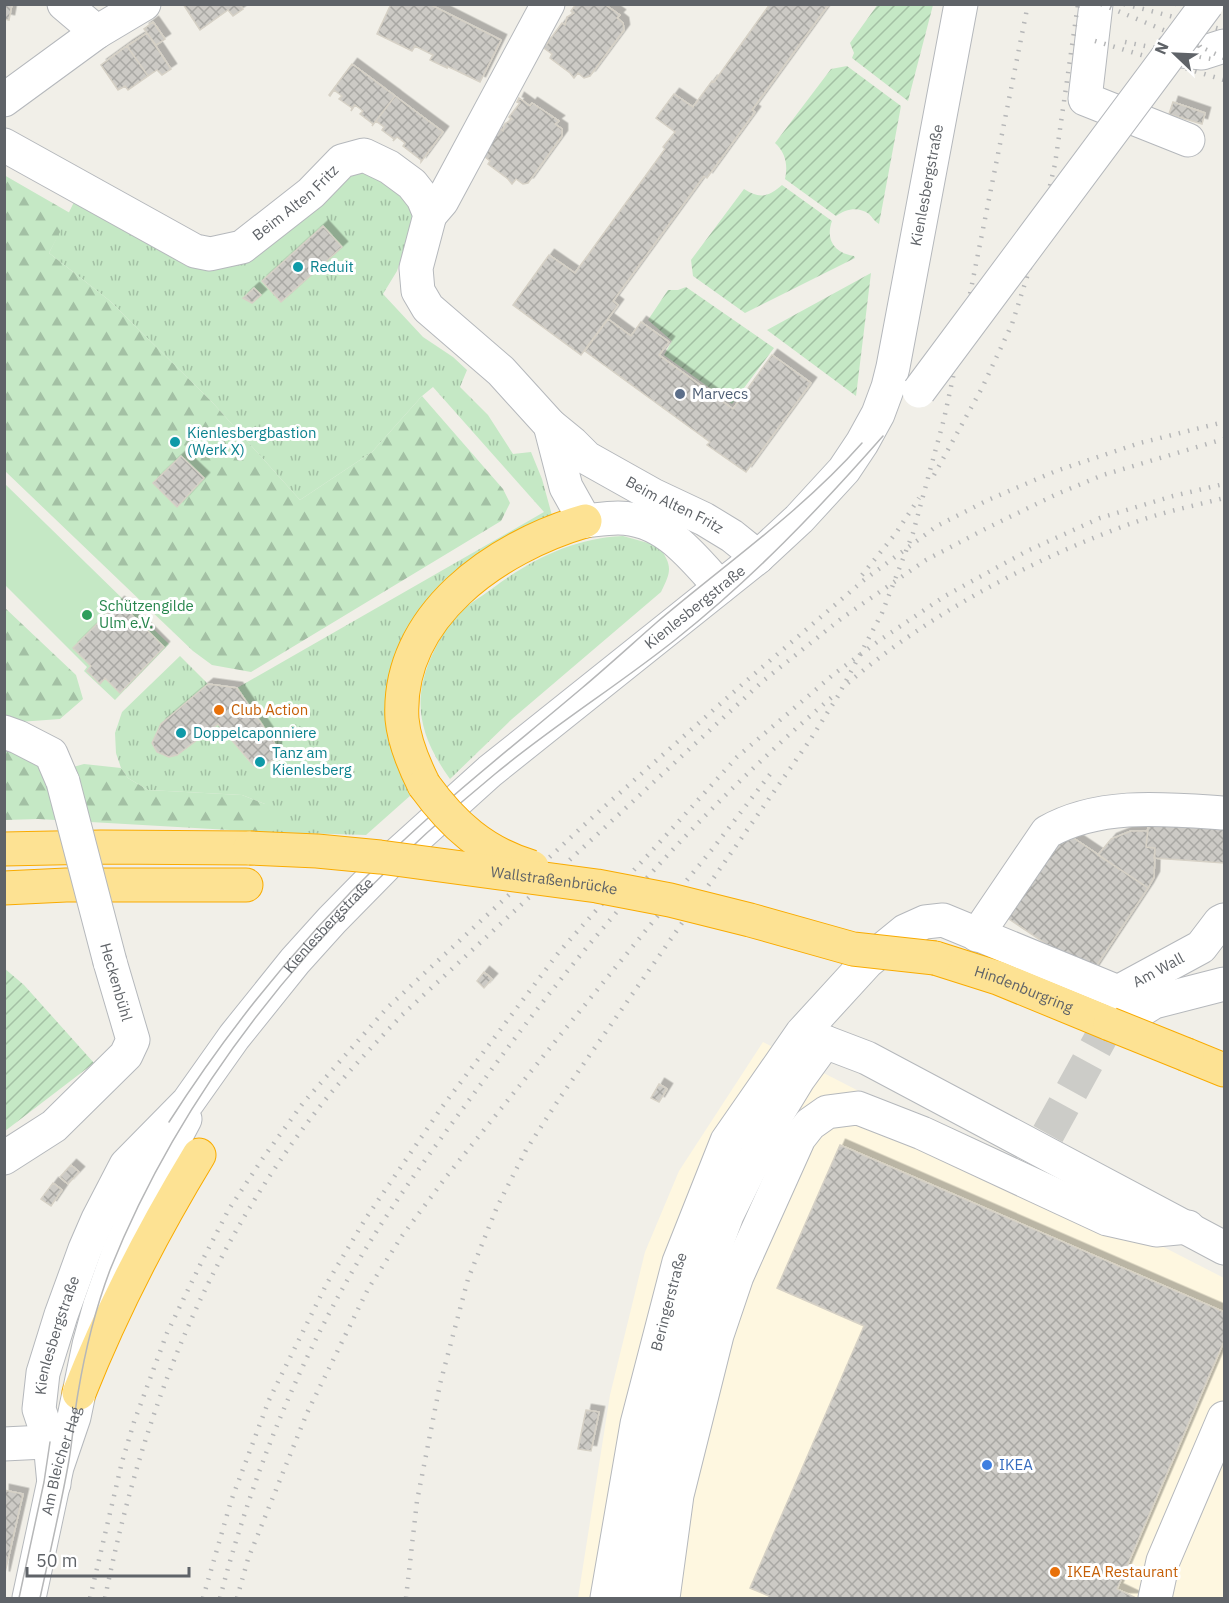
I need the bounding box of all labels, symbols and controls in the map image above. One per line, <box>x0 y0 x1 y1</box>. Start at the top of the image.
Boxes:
north arrow <box>1145 24 1205 84</box>
text: N <box>1150 39 1173 57</box>
street label: Kienlesbergstraße <box>906 123 947 248</box>
street label: Beim Alten Fritz <box>248 161 342 244</box>
place label: Reduit <box>310 257 354 276</box>
marker: Reduit <box>291 260 305 274</box>
place label: Marvecs <box>692 384 748 403</box>
marker: Marvecs <box>673 387 687 401</box>
place label: Kienlesbergbastion (Werk X) <box>187 423 317 459</box>
marker: Kienlesbergbastion (Werk X) <box>168 435 182 449</box>
street label: Beim Alten Fritz <box>623 472 727 538</box>
street label: Kienlesbergstraße <box>640 561 749 653</box>
place label: Schützengilde Ulm e.V. <box>99 596 194 632</box>
marker: Schützengilde Ulm e.V. <box>80 608 94 622</box>
place label: Club Action <box>231 700 308 719</box>
marker: Club Action <box>212 703 226 717</box>
place label: Doppelcaponniere <box>193 723 317 742</box>
marker: Doppelcaponniere <box>174 726 188 740</box>
place label: Tanz am Kienlesberg <box>272 743 352 779</box>
marker: Tanz am Kienlesberg <box>253 755 267 769</box>
street label: Wallstraßenbrücke <box>490 862 619 899</box>
street label: Kienlesbergstraße <box>279 873 377 977</box>
street label: Heckenbühl <box>96 940 137 1023</box>
street label: Am Wall <box>1129 948 1187 991</box>
street label: Hindenburgring <box>972 961 1076 1017</box>
street label: Beringerstraße <box>646 1249 691 1353</box>
street label: Kienlesbergstraße <box>31 1273 83 1396</box>
street label: Am Bleicher Hag <box>37 1405 85 1517</box>
place label: IKEA <box>999 1455 1033 1474</box>
marker: IKEA <box>980 1458 994 1472</box>
scale bar <box>27 1540 189 1578</box>
text: 50 m <box>36 1549 78 1572</box>
place label: IKEA Restaurant <box>1067 1562 1178 1581</box>
marker: IKEA Restaurant <box>1048 1565 1062 1579</box>

